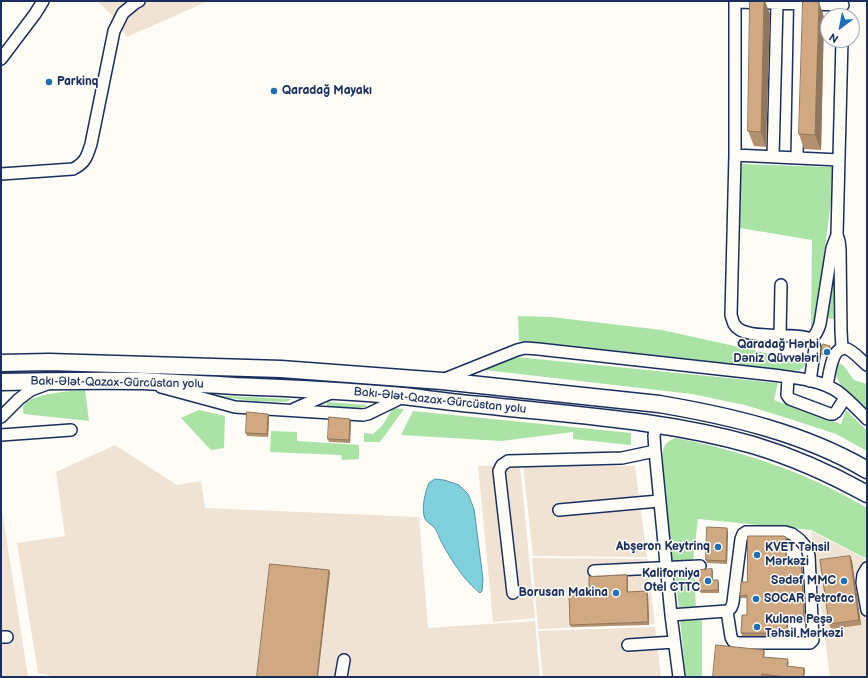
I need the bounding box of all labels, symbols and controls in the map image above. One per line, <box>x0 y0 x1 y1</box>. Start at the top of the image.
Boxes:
north arrow <box>820 8 860 48</box>
text: N <box>827 30 841 45</box>
place label: Parkinq <box>57 75 98 89</box>
marker: Parkinq <box>44 77 54 87</box>
place label: Qaradağ Mayakı <box>282 84 372 98</box>
marker: Qaradağ Mayakı <box>269 86 279 96</box>
place label: Qaradağ Hərbi Dəniz Qüvvələri <box>733 338 819 366</box>
marker: Qaradağ Hərbi Dəniz Qüvvələri <box>822 347 832 357</box>
street label: Bakı-Ələt-Qazax-Gürcüstan yolu <box>30 374 204 392</box>
street label: Bakı-Ələt-Qazax-Gürcüstan yolu <box>353 385 527 417</box>
place label: Abşeron Keytrinq <box>616 540 710 554</box>
place label: KVET Təhsil Mərkəzi <box>765 541 830 569</box>
marker: Abşeron Keytrinq <box>713 542 723 552</box>
marker: KVET Təhsil Mərkəzi <box>752 550 762 560</box>
place label: Kaliforniya Otel CTTC <box>642 567 700 595</box>
place label: Sədəf MMC <box>771 574 836 588</box>
marker: Kaliforniya Otel CTTC <box>703 576 713 586</box>
marker: Sədəf MMC <box>839 576 849 586</box>
place label: Borusan Makina <box>518 586 608 600</box>
marker: Borusan Makina <box>611 588 621 598</box>
place label: SOCAR Petrofac <box>764 592 854 606</box>
marker: SOCAR Petrofac <box>751 594 761 604</box>
place label: Kulane Peşə Təhsil Mərkəzi <box>765 613 844 641</box>
marker: Kulane Peşə Təhsil Mərkəzi <box>752 622 762 632</box>

